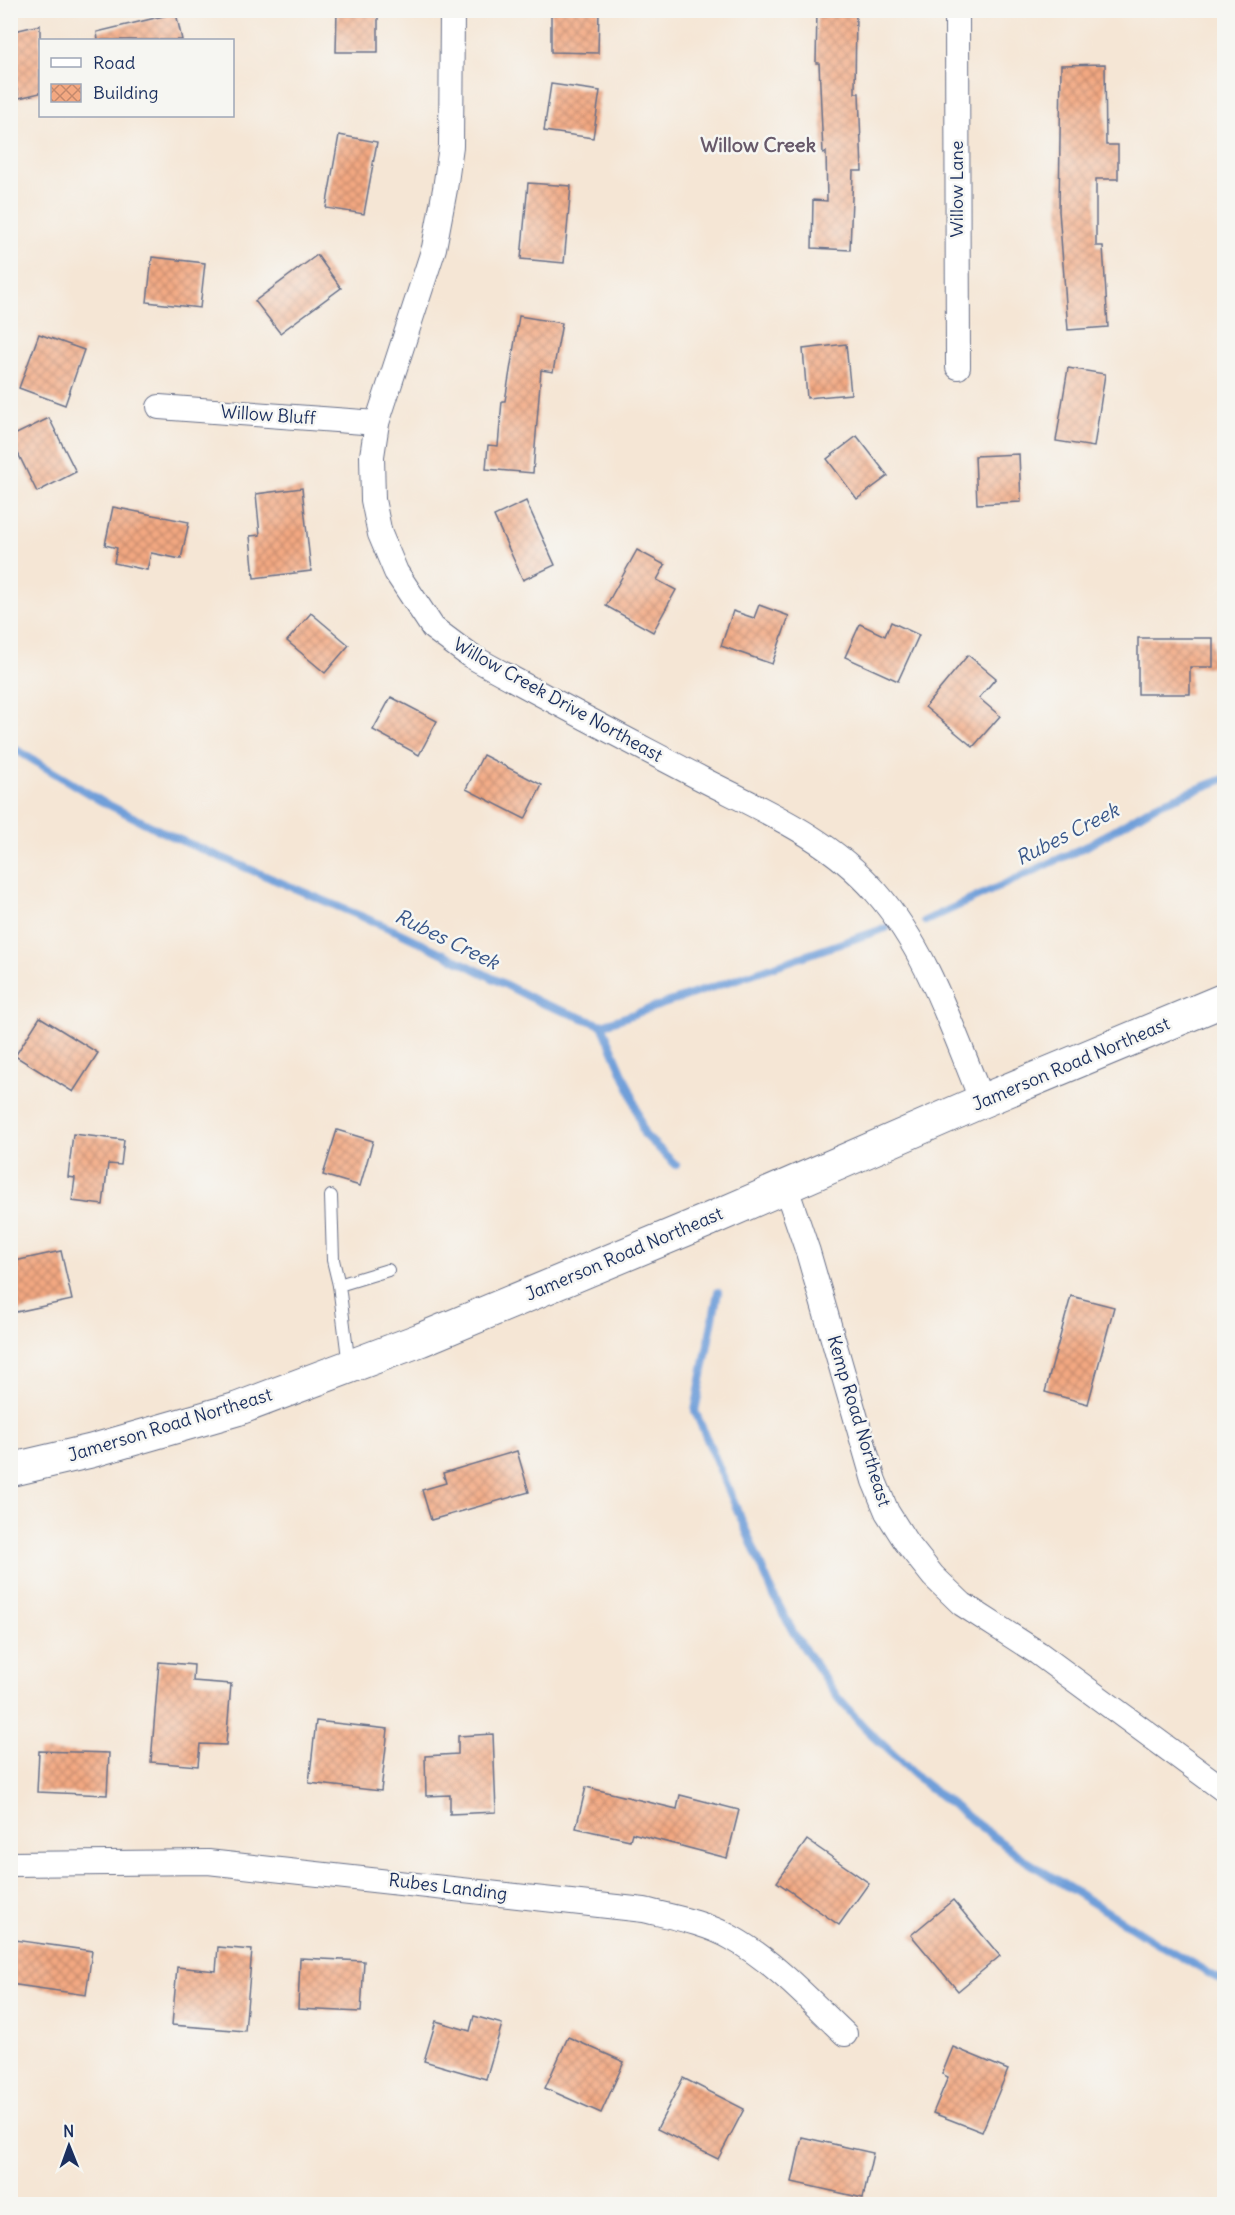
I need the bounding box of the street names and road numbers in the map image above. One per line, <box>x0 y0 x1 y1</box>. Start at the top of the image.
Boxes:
street label: Willow Lane <box>945 140 968 238</box>
street label: Willow Bluff <box>220 400 317 429</box>
street label: Willow Creek Drive Northeast <box>450 632 667 767</box>
street label: Jamerson Road Northeast <box>969 1012 1173 1116</box>
street label: Jamerson Road Northeast <box>522 1202 726 1306</box>
street label: Kemp Road Northeast <box>823 1333 896 1509</box>
street label: Jamerson Road Northeast <box>65 1383 275 1467</box>
street label: Rubes Landing <box>387 1868 509 1905</box>

